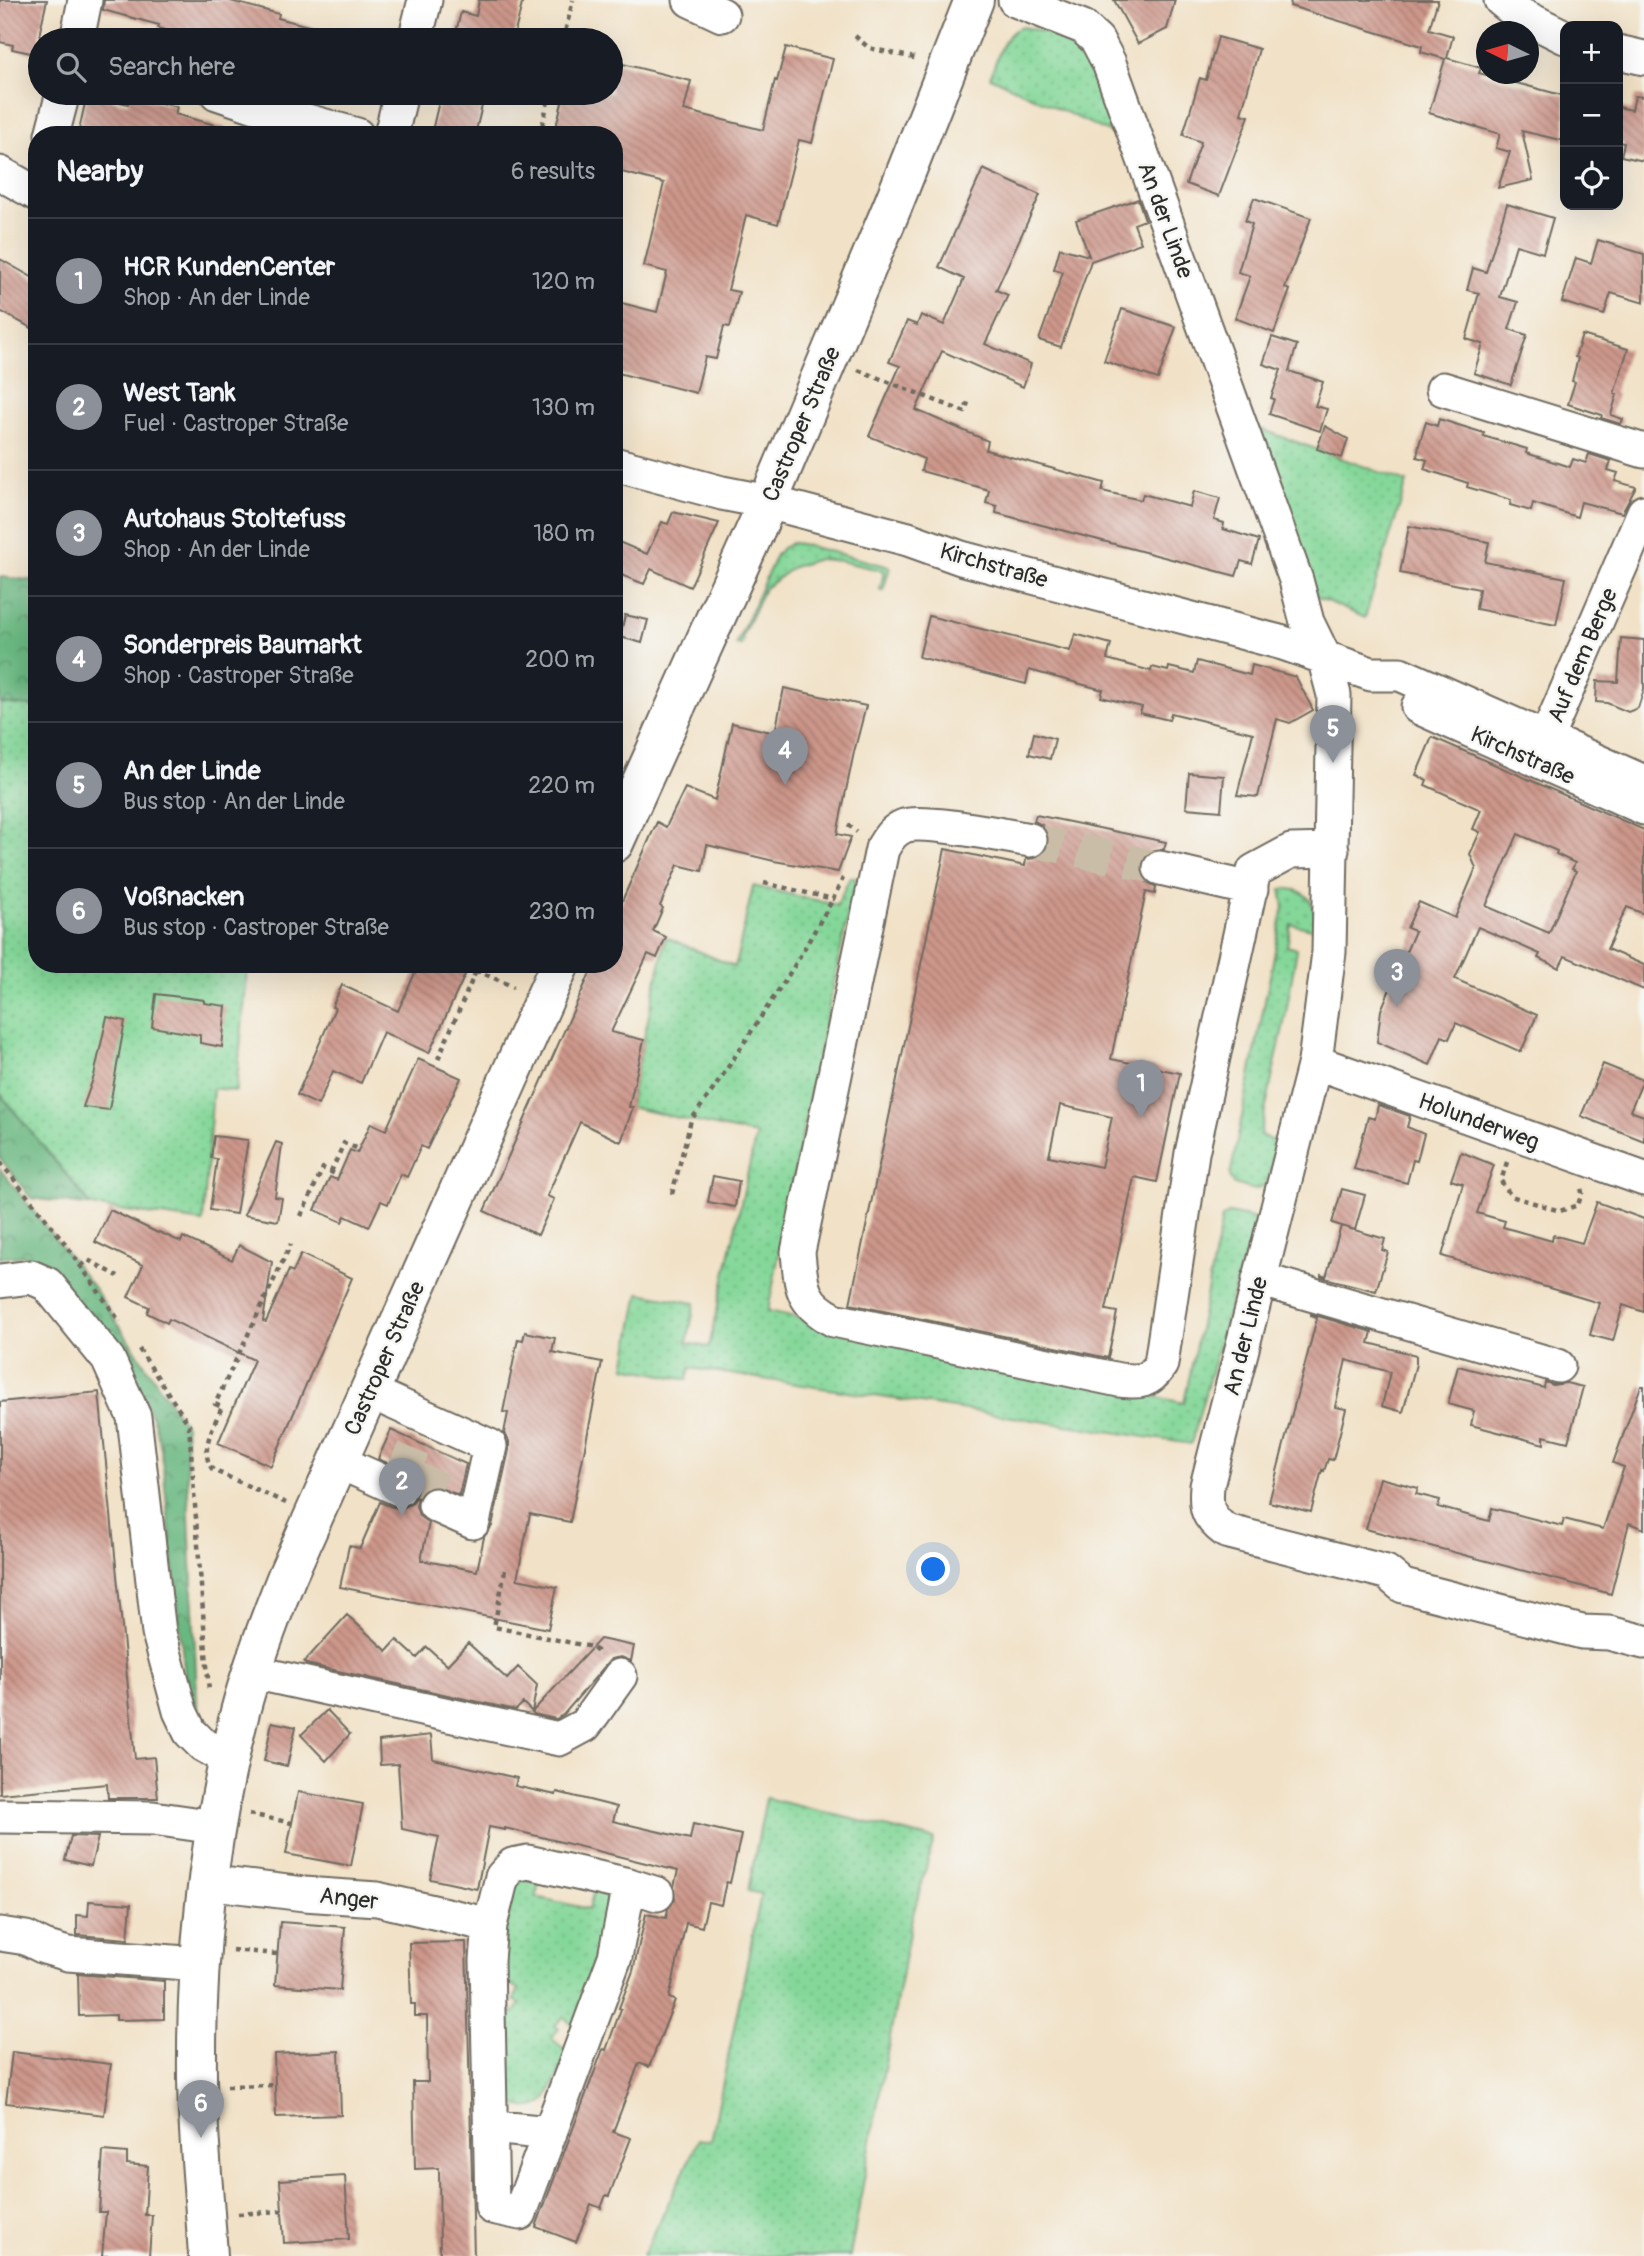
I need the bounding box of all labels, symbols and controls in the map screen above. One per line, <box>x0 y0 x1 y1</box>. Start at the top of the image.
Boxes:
north arrow <box>1476 21 1539 84</box>
map controls <box>1560 21 1623 210</box>
button: + <box>1560 21 1623 84</box>
search box <box>28 28 623 105</box>
icon: search <box>52 48 90 86</box>
text: Search here <box>108 51 235 83</box>
button: − <box>1560 84 1623 147</box>
button: locate <box>1560 147 1623 210</box>
text: Nearby <box>56 153 143 190</box>
text: 6 results <box>511 157 595 186</box>
street label: An der Linde <box>1131 158 1200 283</box>
text: HCR KundenCenter <box>123 251 335 283</box>
text: 1 <box>75 267 84 296</box>
text: 120 m <box>532 267 595 296</box>
text: Shop · An der Linde <box>123 283 310 312</box>
street label: Castroper Straße <box>756 342 847 506</box>
text: West Tank <box>123 377 236 409</box>
text: 2 <box>73 393 85 422</box>
text: 130 m <box>532 393 595 422</box>
text: Fuel · Castroper Straße <box>123 409 348 438</box>
text: Autohaus Stoltefuss <box>123 503 345 535</box>
text: 3 <box>73 519 85 548</box>
text: 180 m <box>533 519 595 548</box>
text: Shop · An der Linde <box>123 535 310 564</box>
street label: Kirchstraße <box>937 536 1052 595</box>
street label: Auf dem Berge <box>1541 583 1624 727</box>
text: Sonderpreis Baumarkt <box>123 629 362 661</box>
text: 4 <box>72 645 86 674</box>
text: 200 m <box>525 645 595 674</box>
text: Shop · Castroper Straße <box>123 661 354 690</box>
pin: 5 <box>1310 705 1356 763</box>
street label: Kirchstraße <box>1466 720 1580 792</box>
pin: 4 <box>762 727 808 785</box>
text: An der Linde <box>123 755 261 787</box>
text: 5 <box>73 771 85 800</box>
text: 220 m <box>528 771 595 800</box>
text: Bus stop · An der Linde <box>123 787 345 816</box>
text: Voßnacken <box>123 881 245 913</box>
text: 6 <box>72 897 86 926</box>
text: 230 m <box>529 897 595 926</box>
text: Bus stop · Castroper Straße <box>123 913 389 942</box>
pin: 3 <box>1374 949 1420 1007</box>
pin: 1 <box>1118 1060 1164 1118</box>
street label: Holunderweg <box>1414 1086 1543 1157</box>
street label: An der Linde <box>1217 1273 1274 1399</box>
street label: Castroper Straße <box>338 1276 432 1440</box>
pin: 2 <box>379 1458 425 1516</box>
your location <box>916 1552 950 1586</box>
street label: Anger <box>318 1881 380 1916</box>
pin: 6 <box>178 2080 224 2138</box>

